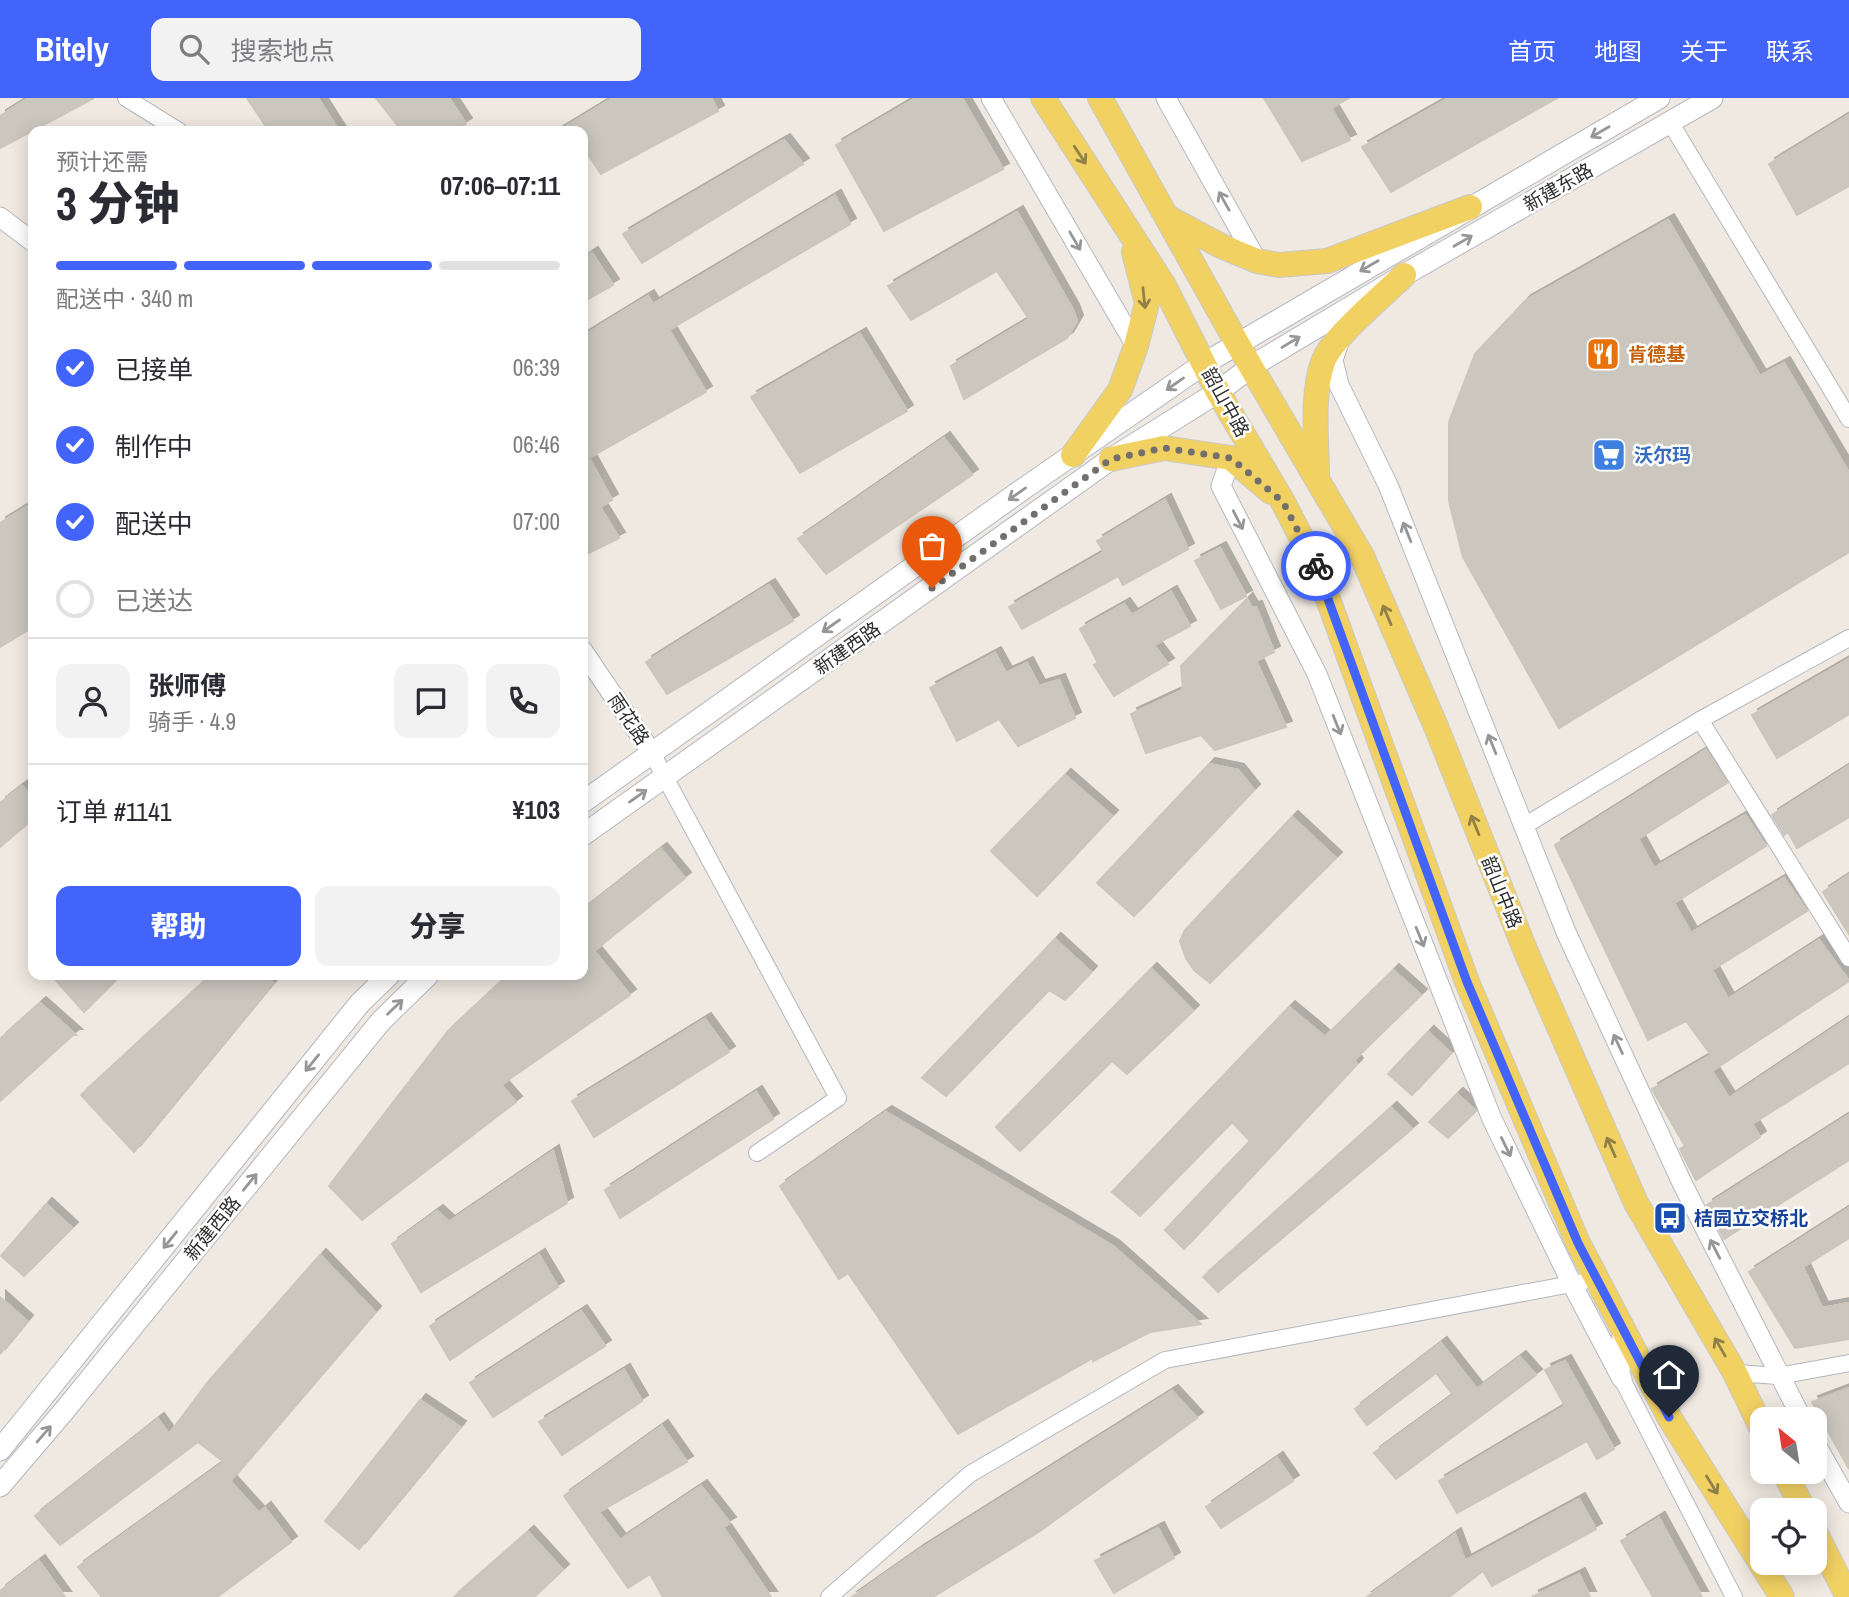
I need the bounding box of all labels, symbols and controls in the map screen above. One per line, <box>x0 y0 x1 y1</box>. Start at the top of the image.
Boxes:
search box <box>151 18 641 81</box>
text: Bitely <box>35 27 109 71</box>
icon: search <box>175 30 213 68</box>
text: 搜索地点 <box>231 33 335 68</box>
text: 首页 <box>1508 35 1556 67</box>
text: 地图 <box>1594 35 1642 67</box>
text: 关于 <box>1680 35 1728 67</box>
text: 联系 <box>1766 35 1814 67</box>
one-way arrow <box>1590 125 1610 139</box>
one-way arrow <box>1073 145 1087 165</box>
text: 预计还需 <box>56 146 148 177</box>
street label: 新建东路 <box>1519 157 1597 217</box>
text: 07:06–07:11 <box>440 168 560 203</box>
text: 3 分钟 <box>56 172 179 234</box>
one-way arrow <box>1217 192 1231 212</box>
one-way arrow <box>1068 231 1082 251</box>
one-way arrow <box>1452 234 1473 247</box>
one-way arrow <box>1360 259 1380 273</box>
text: 配送中 · 340 m <box>56 283 193 314</box>
one-way arrow <box>1138 286 1151 308</box>
one-way arrow <box>1281 335 1301 349</box>
restaurant icon: 肯德基 <box>1584 335 1622 373</box>
place label: 肯德基 <box>1628 341 1686 367</box>
icon: check <box>56 349 94 387</box>
text: 已接单 <box>115 352 193 387</box>
text: 06:39 <box>513 352 560 383</box>
street label: 韶山中路 <box>1196 362 1256 442</box>
one-way arrow <box>1166 377 1185 391</box>
icon: check <box>56 426 94 464</box>
text: 制作中 <box>115 429 193 464</box>
text: 06:46 <box>513 429 560 460</box>
supermarket icon: 沃尔玛 <box>1590 436 1628 474</box>
place label: 沃尔玛 <box>1634 442 1691 468</box>
one-way arrow <box>1008 487 1027 501</box>
icon: check <box>56 503 94 541</box>
text: 配送中 <box>115 506 193 541</box>
text: 07:00 <box>513 506 560 537</box>
one-way arrow <box>1232 510 1246 530</box>
pin <box>902 516 962 588</box>
one-way arrow <box>1400 522 1413 544</box>
icon: bag <box>913 527 951 565</box>
courier <box>1281 531 1351 601</box>
icon: bike <box>1297 547 1335 585</box>
text: 已送达 <box>115 583 193 618</box>
one-way arrow <box>1380 604 1393 626</box>
street label: 新建西路 <box>808 616 886 680</box>
one-way arrow <box>822 619 841 633</box>
button: person <box>56 664 130 738</box>
button: chat <box>394 664 468 738</box>
button: phone <box>486 664 560 738</box>
text: 张师傅 <box>148 668 226 703</box>
street label: 雨花路 <box>602 688 656 750</box>
text: 骑手 · 4.9 <box>148 706 236 737</box>
one-way arrow <box>1331 714 1344 736</box>
one-way arrow <box>1484 733 1497 755</box>
one-way arrow <box>628 789 647 803</box>
text: ¥103 <box>513 792 560 827</box>
text: 订单 #1141 <box>56 794 172 829</box>
one-way arrow <box>1467 814 1480 836</box>
street label: 韶山中路 <box>1476 852 1528 932</box>
button: 帮助 <box>56 886 301 966</box>
button: 分享 <box>315 886 560 966</box>
one-way arrow <box>1415 925 1428 947</box>
one-way arrow <box>387 998 404 1015</box>
one-way arrow <box>1611 1034 1624 1055</box>
one-way arrow <box>304 1053 320 1071</box>
one-way arrow <box>1500 1136 1514 1157</box>
one-way arrow <box>1604 1137 1617 1158</box>
one-way arrow <box>242 1173 258 1191</box>
street label: 新建西路 <box>178 1190 246 1266</box>
bus stop icon: 桔园立交桥北 <box>1651 1199 1689 1237</box>
place label: 桔园立交桥北 <box>1694 1205 1808 1231</box>
one-way arrow <box>162 1231 177 1249</box>
one-way arrow <box>1708 1239 1722 1260</box>
one-way arrow <box>1713 1337 1727 1357</box>
pin <box>1639 1345 1699 1417</box>
icon: home <box>1650 1356 1688 1394</box>
north arrow <box>1750 1407 1827 1484</box>
map controls <box>1750 1407 1827 1575</box>
one-way arrow <box>36 1425 52 1443</box>
one-way arrow <box>1704 1475 1719 1494</box>
button: locate <box>1750 1498 1827 1575</box>

